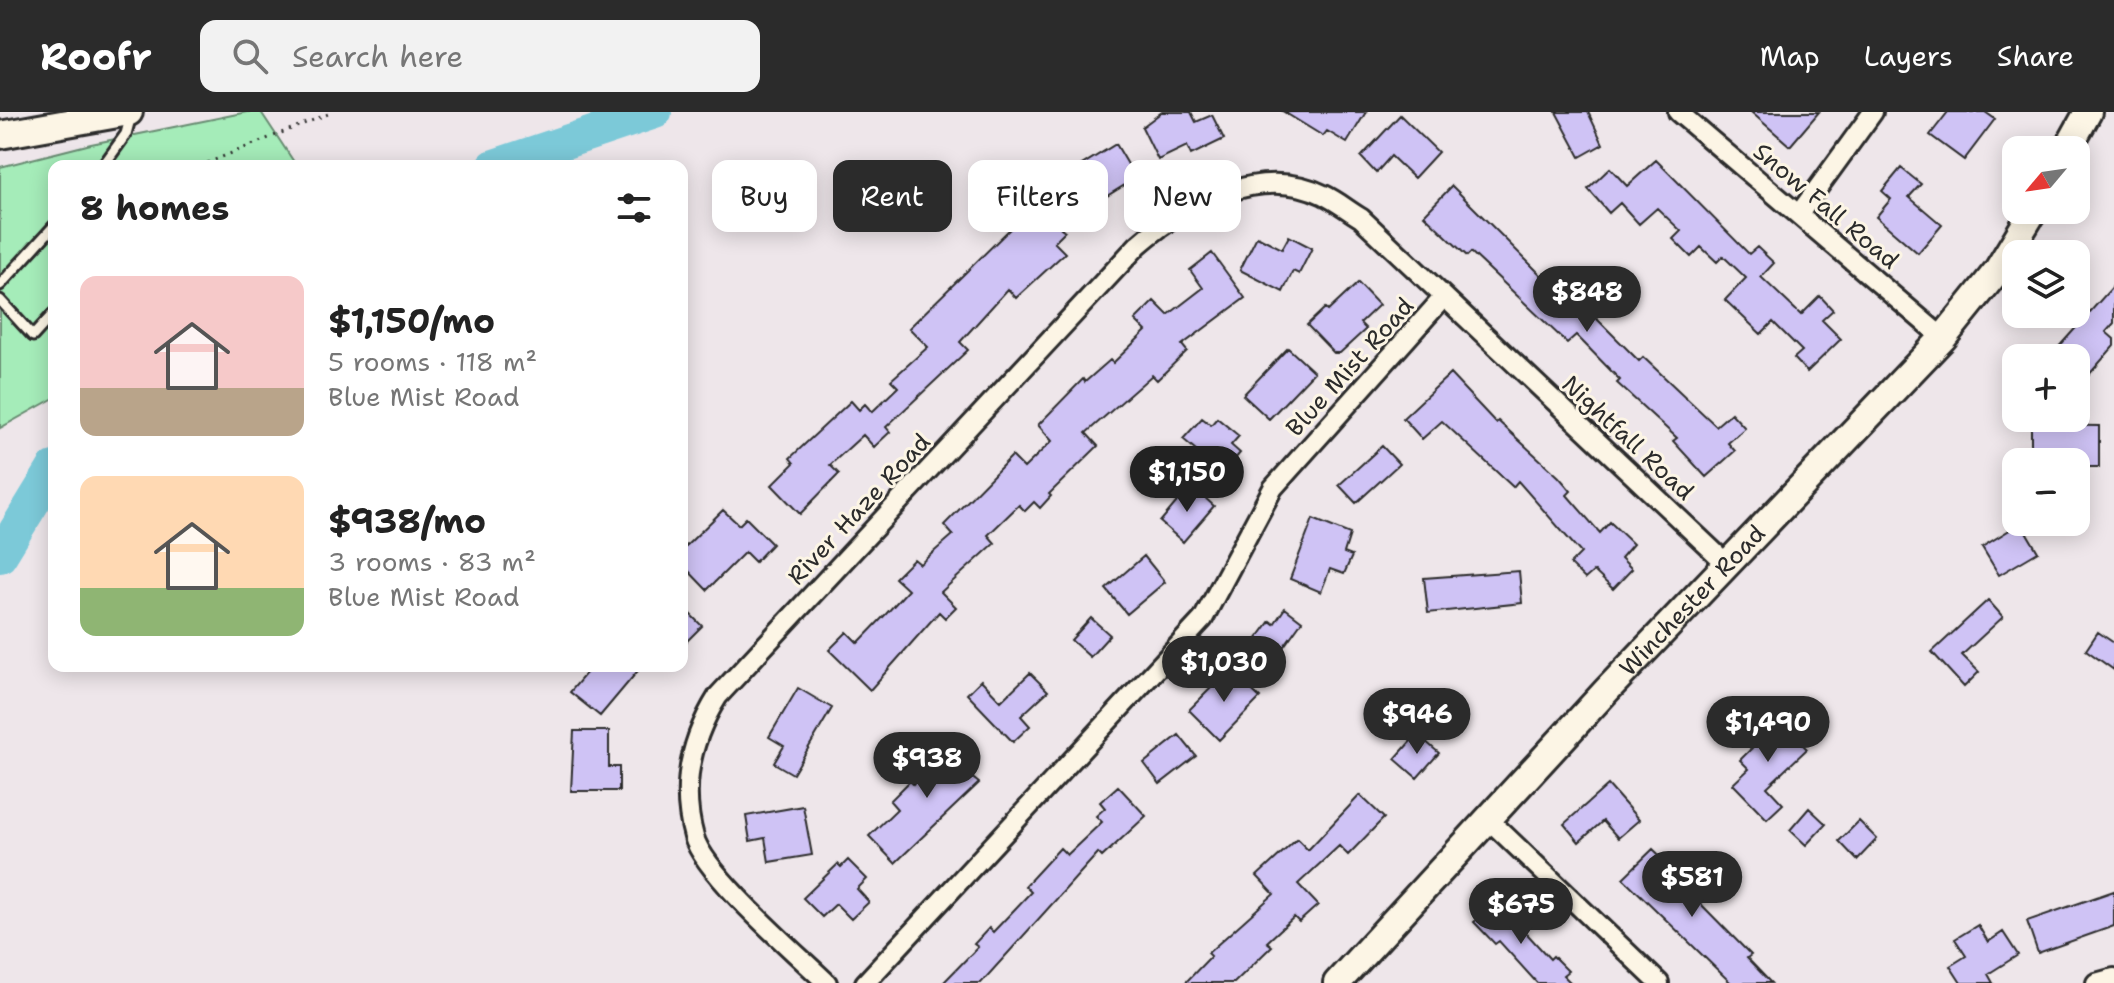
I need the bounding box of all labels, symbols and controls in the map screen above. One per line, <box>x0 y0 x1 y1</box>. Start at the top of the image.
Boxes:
search box <box>200 20 760 92</box>
text: Roofr <box>40 31 152 82</box>
icon: search <box>228 34 272 78</box>
text: Search here <box>292 36 463 77</box>
text: Map <box>1760 37 1820 75</box>
text: Layers <box>1864 37 1953 75</box>
text: Share <box>1997 37 2074 75</box>
street label: Snow Fall Road <box>1746 136 1906 276</box>
north arrow <box>2002 136 2090 224</box>
map controls <box>2002 136 2090 536</box>
chip: Buy <box>712 160 817 232</box>
chip: Rent <box>833 160 952 232</box>
chip: Filters <box>968 160 1108 232</box>
chip: New <box>1124 160 1241 232</box>
text: 8 homes <box>80 185 229 231</box>
icon: filters <box>612 186 656 230</box>
button: layers <box>2002 240 2090 328</box>
pin: $848 <box>1540 266 1634 334</box>
text: $848 <box>1551 274 1623 309</box>
street label: Blue Mist Road <box>1279 291 1421 443</box>
text: $1,150/mo <box>328 298 495 344</box>
icon: home <box>144 308 240 404</box>
text: 5 rooms · 118 m² <box>328 344 537 379</box>
button: + <box>2002 344 2090 432</box>
street label: Nightfall Road <box>1555 369 1701 507</box>
text: Blue Mist Road <box>328 379 519 414</box>
street label: River Haze Road <box>780 426 938 592</box>
pin: $1,150 <box>1122 446 1252 514</box>
button: − <box>2002 448 2090 536</box>
text: $1,150 <box>1148 454 1226 489</box>
text: $938/mo <box>328 498 486 544</box>
icon: home <box>144 508 240 604</box>
street label: Winchester Road <box>1612 518 1772 683</box>
text: 3 rooms · 83 m² <box>328 544 536 579</box>
text: Blue Mist Road <box>328 579 519 614</box>
pin: $1,030 <box>1159 636 1289 704</box>
text: $1,030 <box>1180 644 1268 679</box>
pin: $946 <box>1370 688 1464 756</box>
text: $946 <box>1381 696 1453 731</box>
pin: $1,490 <box>1703 696 1833 764</box>
text: $1,490 <box>1724 704 1812 739</box>
pin: $938 <box>880 732 974 800</box>
text: $938 <box>891 740 963 775</box>
pin: $581 <box>1645 851 1739 919</box>
text: $581 <box>1660 859 1724 894</box>
pin: $675 <box>1474 878 1568 946</box>
text: $675 <box>1487 886 1555 921</box>

